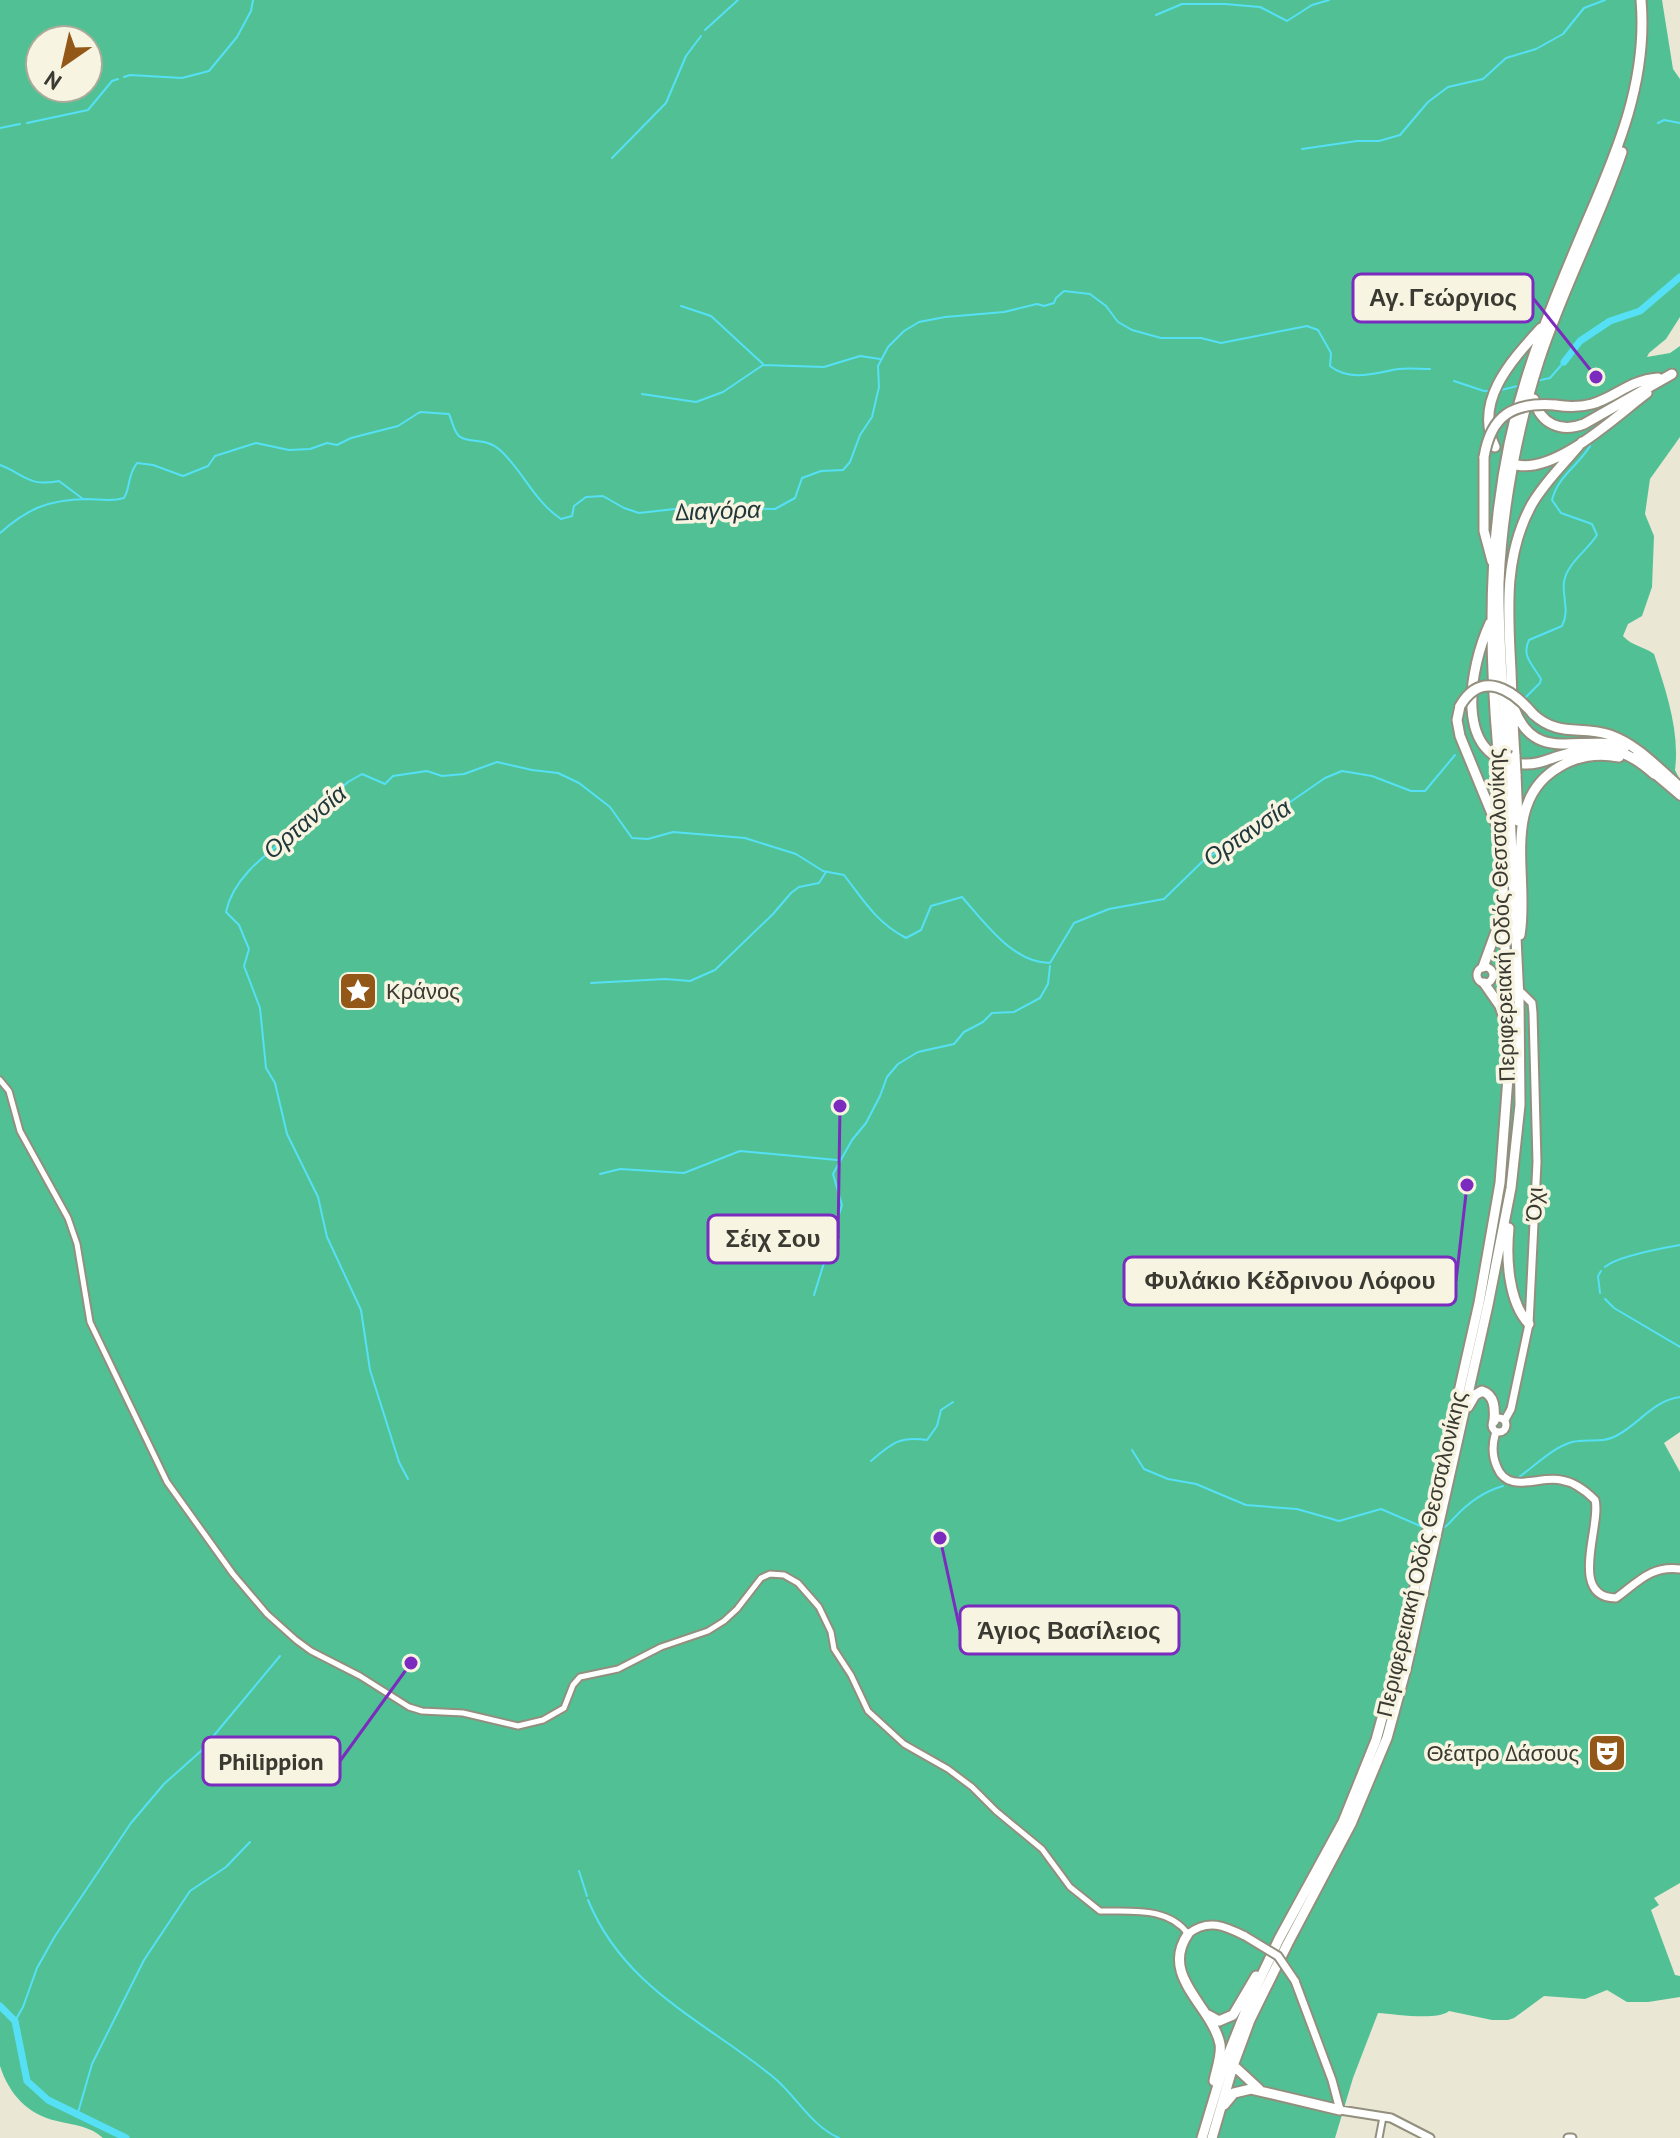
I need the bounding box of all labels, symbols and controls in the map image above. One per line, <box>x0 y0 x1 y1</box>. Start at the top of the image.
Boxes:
north arrow <box>24 24 104 104</box>
text: N <box>39 65 67 96</box>
callout: Αγ. Γεώργιος <box>1353 274 1533 322</box>
text: Αγ. Γεώργιος <box>1369 282 1517 313</box>
water label: Διαγόρα <box>675 493 763 527</box>
street label: Περιφερειακή Οδός Θεσσαλονίκης <box>1481 748 1521 1082</box>
water label: Ορτανσία <box>257 777 354 866</box>
water label: Ορτανσία <box>1197 791 1298 873</box>
place icon: Κράνος <box>337 970 379 1012</box>
place label: Κράνος <box>386 977 460 1005</box>
street label: Όχι <box>1519 1186 1549 1222</box>
callout: Σέιχ Σου <box>708 1215 838 1263</box>
text: Σέιχ Σου <box>726 1223 820 1254</box>
callout: Φυλάκιο Κέδρινου Λόφου <box>1124 1257 1456 1305</box>
text: Φυλάκιο Κέδρινου Λόφου <box>1144 1265 1436 1296</box>
street label: Περιφερειακή Οδός Θεσσαλονίκης <box>1370 1388 1472 1720</box>
callout: Άγιος Βασίλειος <box>960 1606 1179 1654</box>
text: Άγιος Βασίλειος <box>977 1615 1161 1646</box>
theatre icon: Θέατρο Δάσους <box>1586 1732 1628 1774</box>
callout: Philippion <box>203 1737 340 1785</box>
place label: Θέατρο Δάσους <box>1426 1739 1579 1767</box>
text: Philippion <box>218 1746 324 1777</box>

